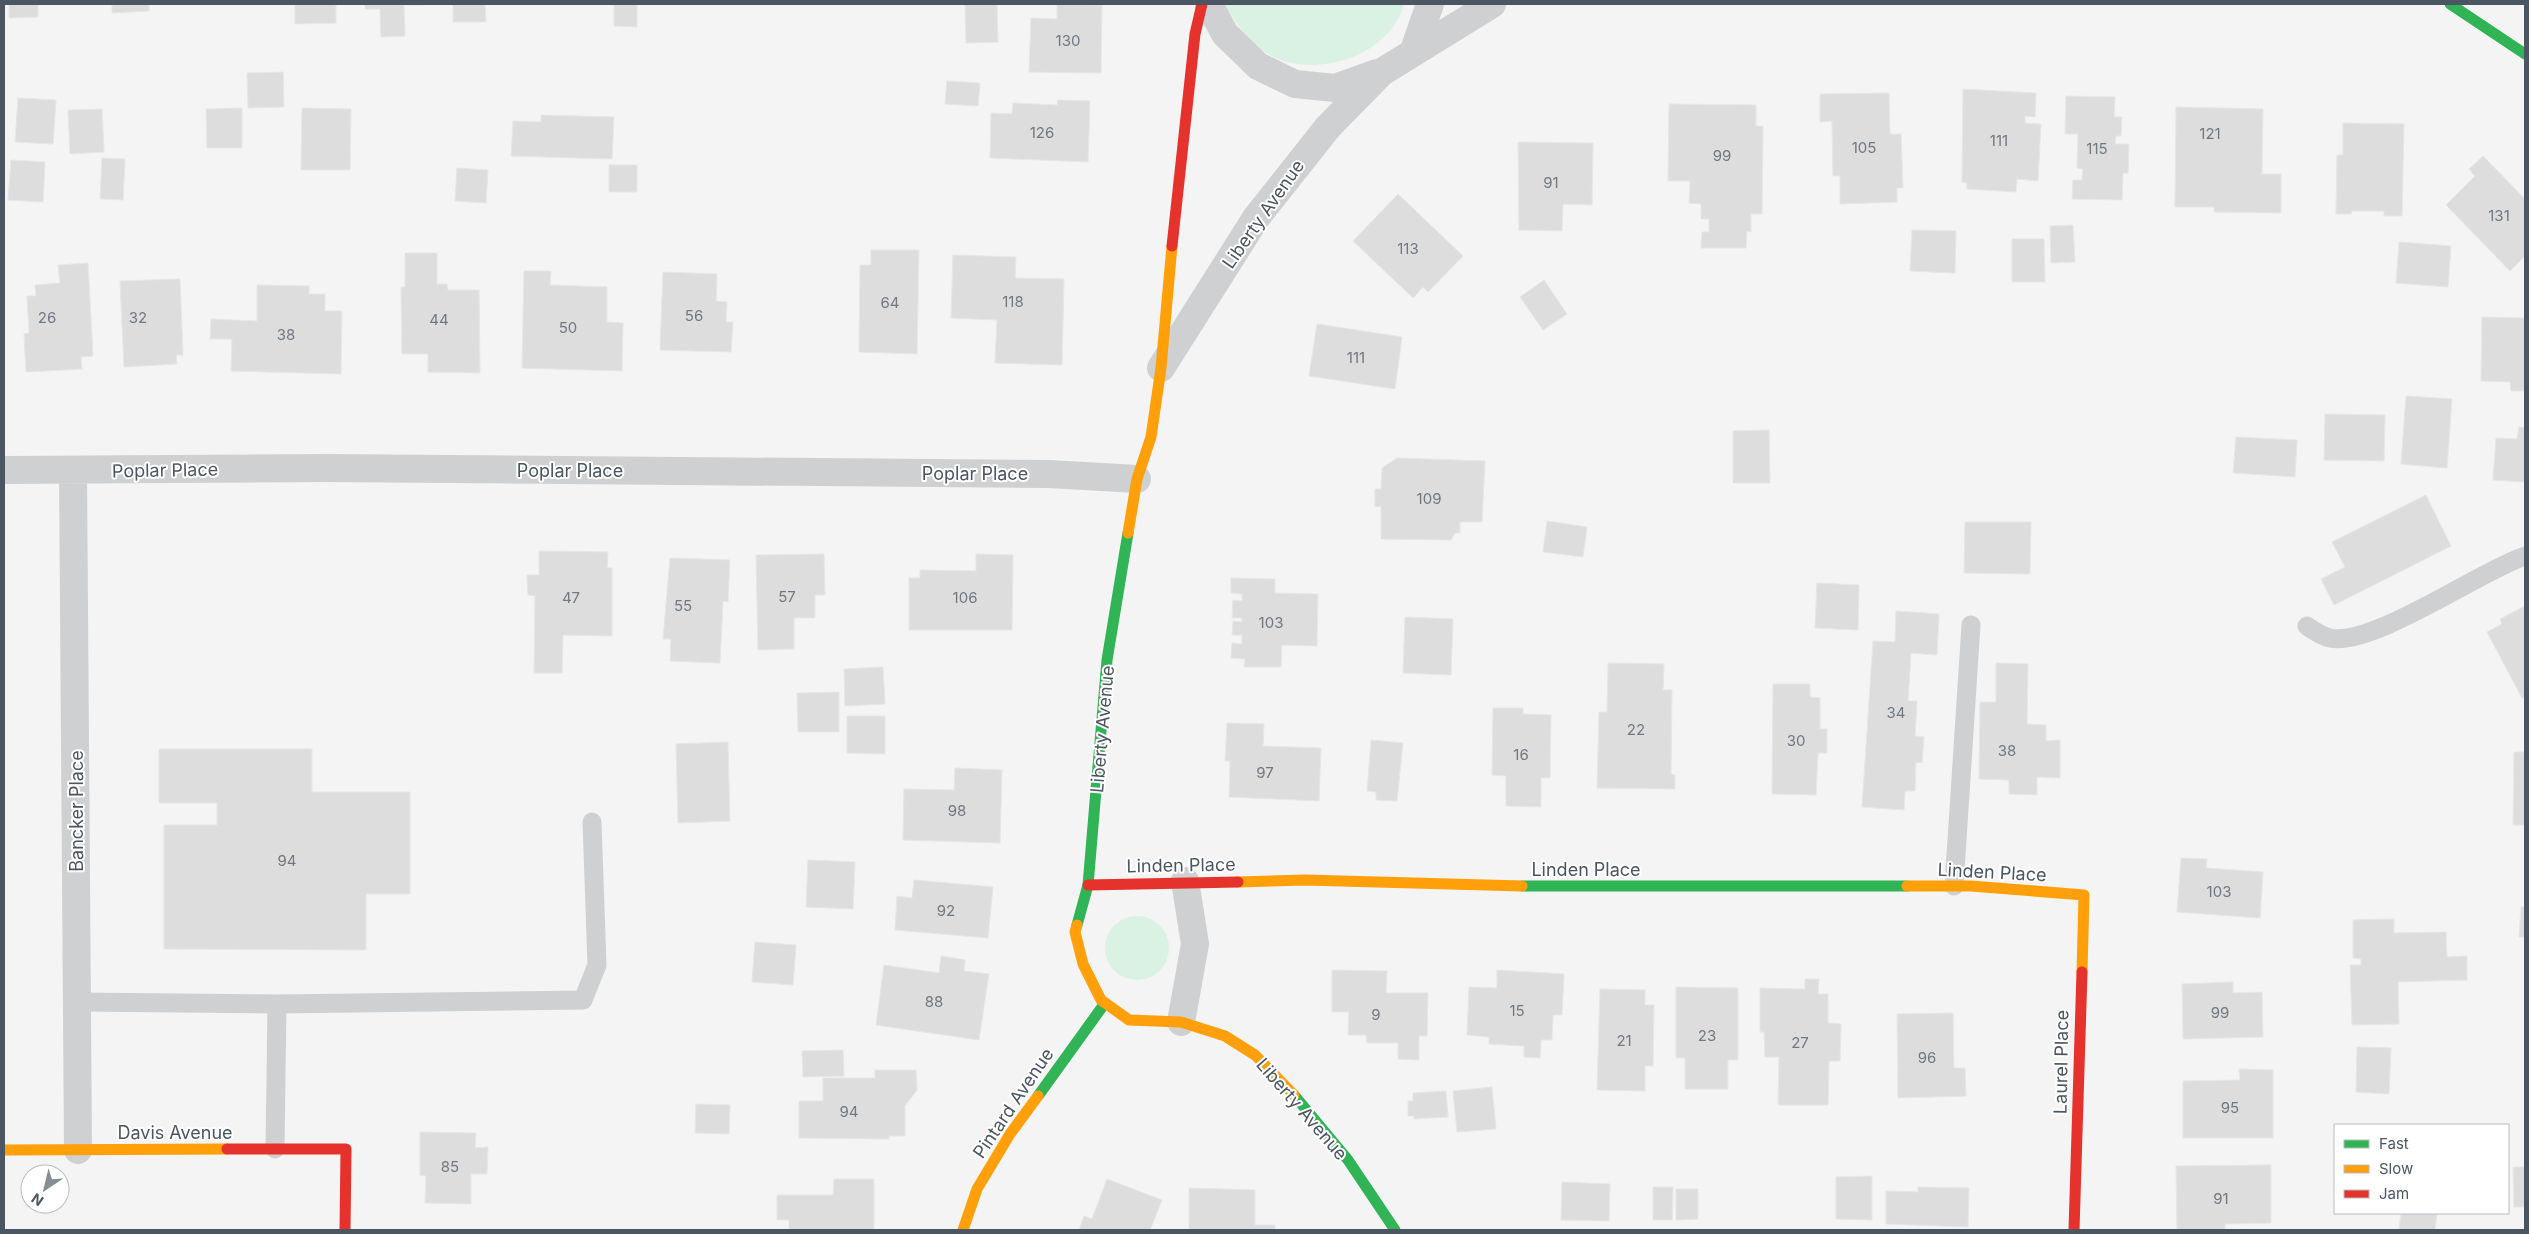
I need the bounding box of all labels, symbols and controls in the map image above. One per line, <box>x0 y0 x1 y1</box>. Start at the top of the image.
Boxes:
house number: 130 <box>1056 31 1080 50</box>
house number: 126 <box>1030 123 1054 142</box>
house number: 121 <box>2199 124 2221 143</box>
house number: 111 <box>1990 131 2008 150</box>
house number: 105 <box>1852 138 1876 157</box>
house number: 115 <box>2086 139 2108 158</box>
house number: 99 <box>1713 146 1731 165</box>
street label: Liberty Avenue <box>1218 156 1308 272</box>
house number: 91 <box>1543 173 1559 192</box>
house number: 131 <box>2488 206 2510 225</box>
house number: 113 <box>1397 239 1419 258</box>
house number: 118 <box>1002 292 1024 311</box>
house number: 64 <box>881 293 900 312</box>
house number: 56 <box>685 306 703 325</box>
house number: 26 <box>38 308 56 327</box>
house number: 32 <box>129 308 147 327</box>
house number: 44 <box>429 310 449 329</box>
house number: 50 <box>559 318 577 337</box>
house number: 38 <box>277 325 295 344</box>
house number: 111 <box>1347 348 1365 367</box>
street label: Poplar Place <box>112 459 218 481</box>
street label: Poplar Place <box>517 460 623 481</box>
street label: Poplar Place <box>922 463 1028 484</box>
house number: 109 <box>1417 489 1441 508</box>
house number: 57 <box>778 587 796 606</box>
house number: 47 <box>562 588 580 607</box>
house number: 106 <box>953 588 977 607</box>
house number: 55 <box>674 596 692 615</box>
house number: 103 <box>1259 613 1283 632</box>
street label: Liberty Avenue <box>1086 664 1118 794</box>
house number: 34 <box>1887 703 1905 722</box>
house number: 22 <box>1627 720 1645 739</box>
house number: 30 <box>1787 731 1805 750</box>
house number: 38 <box>1998 741 2016 760</box>
house number: 16 <box>1513 745 1529 764</box>
street label: Bancker Place <box>66 750 87 872</box>
house number: 97 <box>1256 763 1274 782</box>
house number: 98 <box>948 801 966 820</box>
house number: 94 <box>278 851 297 870</box>
street label: Linden Place <box>1126 854 1236 876</box>
street label: Linden Place <box>1531 859 1641 880</box>
street label: Linden Place <box>1937 859 2047 885</box>
house number: 103 <box>2207 882 2231 901</box>
house number: 92 <box>937 901 955 920</box>
house number: 88 <box>925 992 943 1011</box>
house number: 15 <box>1509 1001 1525 1020</box>
house number: 99 <box>2211 1003 2229 1022</box>
house number: 9 <box>1371 1005 1381 1024</box>
street label: Laurel Place <box>2050 1010 2072 1114</box>
house number: 23 <box>1698 1026 1716 1045</box>
house number: 21 <box>1616 1031 1632 1050</box>
house number: 27 <box>1791 1033 1809 1052</box>
street label: Pintard Avenue <box>968 1044 1058 1162</box>
house number: 96 <box>1918 1048 1936 1067</box>
street label: Liberty Avenue <box>1252 1054 1352 1164</box>
house number: 95 <box>2221 1098 2239 1117</box>
house number: 94 <box>840 1102 859 1121</box>
street label: Davis Avenue <box>117 1122 233 1143</box>
legend <box>2334 1124 2509 1214</box>
text: Fast <box>2379 1134 2409 1153</box>
house number: 85 <box>441 1157 459 1176</box>
text: Slow <box>2379 1159 2413 1178</box>
north arrow <box>20 1164 70 1214</box>
text: Jam <box>2379 1184 2409 1203</box>
house number: 91 <box>2213 1189 2229 1208</box>
text: N <box>28 1190 47 1210</box>

